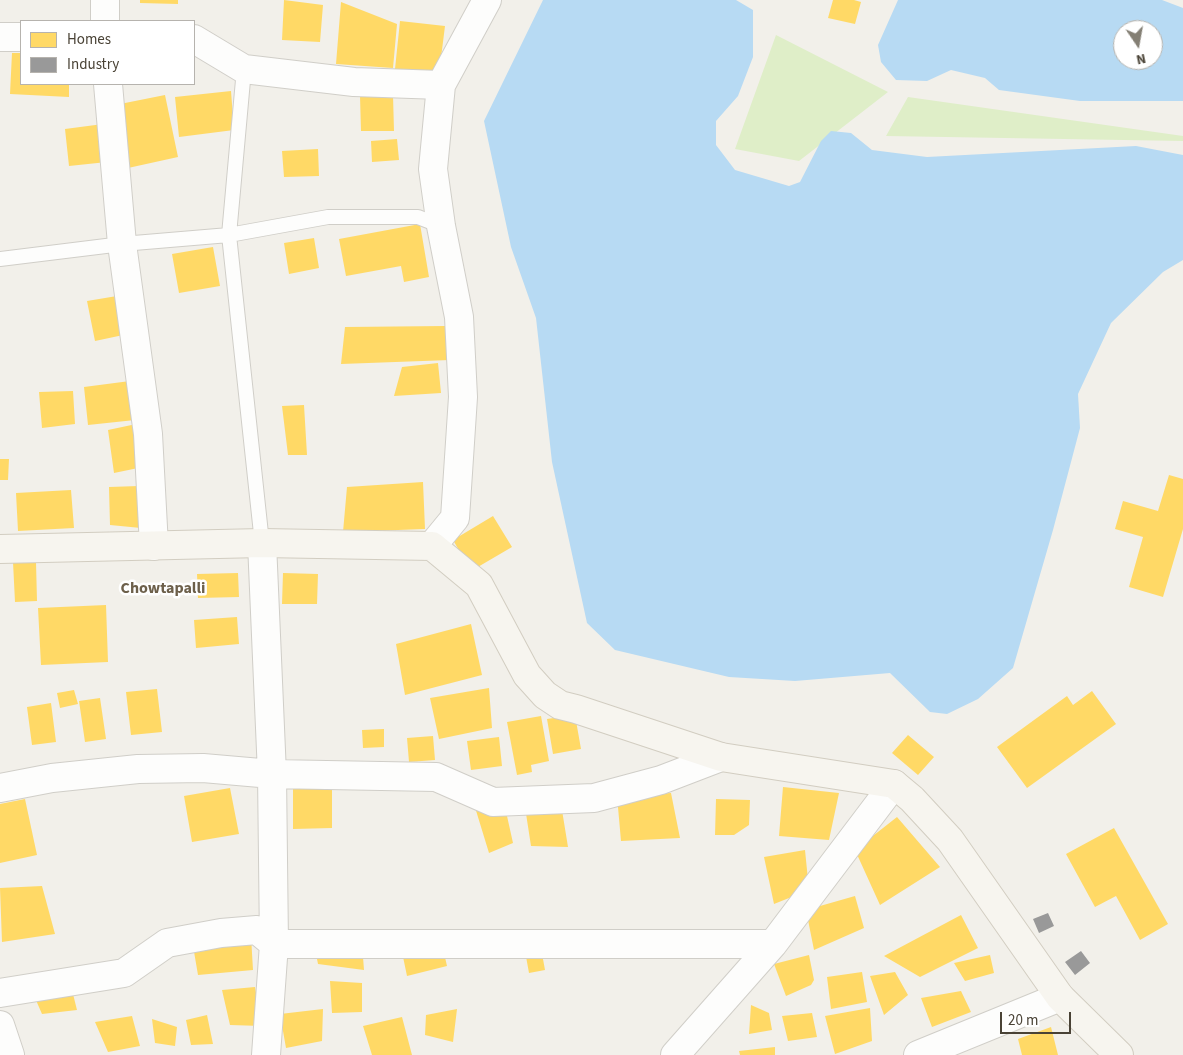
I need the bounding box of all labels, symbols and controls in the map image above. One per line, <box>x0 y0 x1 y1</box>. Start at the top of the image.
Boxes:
legend <box>20 20 195 85</box>
north arrow <box>1113 20 1163 70</box>
text: Homes <box>67 29 111 50</box>
text: N <box>1134 48 1148 69</box>
text: Industry <box>67 54 119 75</box>
district label: Chowtapalli <box>121 579 205 599</box>
scale bar <box>1003 1002 1074 1034</box>
text: 20 m <box>1008 1010 1038 1031</box>

